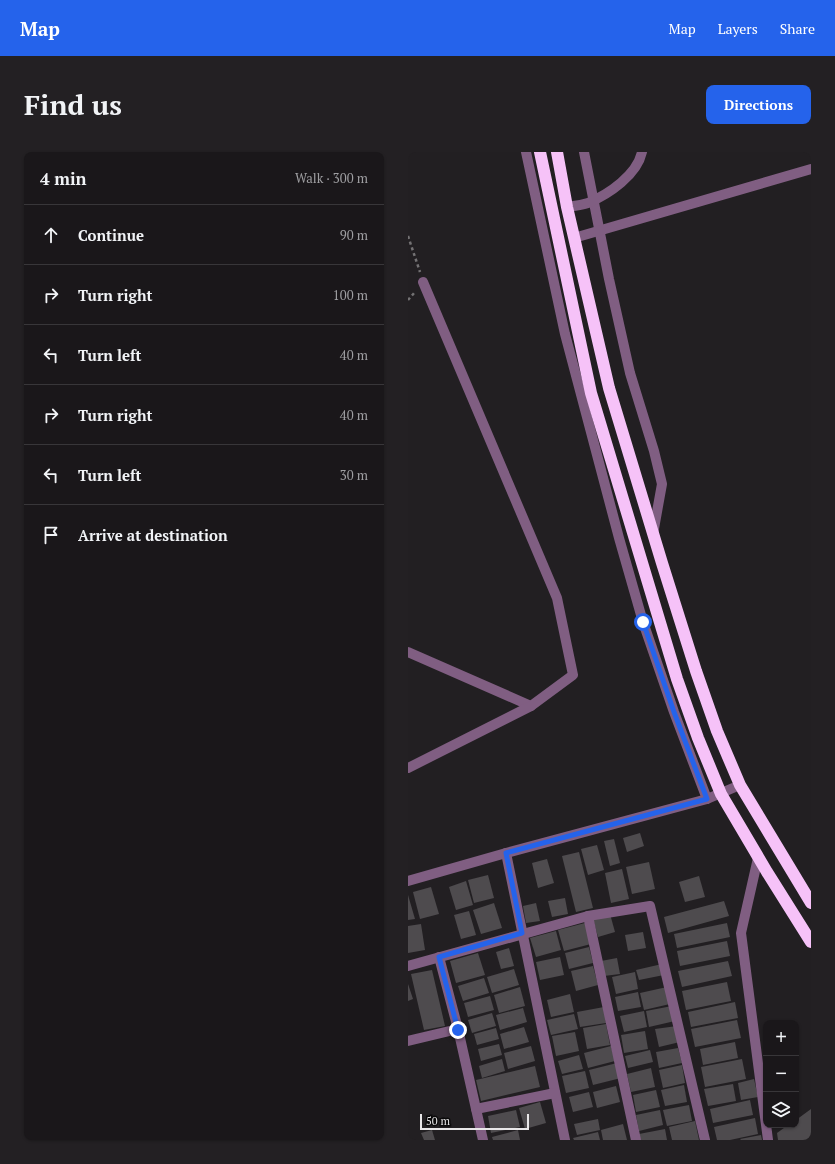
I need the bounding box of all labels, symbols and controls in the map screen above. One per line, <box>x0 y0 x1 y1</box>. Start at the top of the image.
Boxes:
text: Map <box>20 16 60 41</box>
text: Map <box>669 19 696 38</box>
text: Layers <box>718 19 758 38</box>
text: Share <box>780 19 815 38</box>
button: Directions <box>706 85 811 124</box>
text: Find us <box>24 86 122 123</box>
text: 4 min <box>40 167 87 190</box>
text: Walk · 300 m <box>295 169 368 187</box>
icon: ahead <box>40 224 62 246</box>
text: Continue <box>78 225 144 245</box>
text: 90 m <box>340 226 368 244</box>
icon: right <box>40 284 62 306</box>
text: Turn right <box>78 285 153 305</box>
text: 100 m <box>333 286 368 304</box>
icon: left <box>40 344 62 366</box>
text: Turn left <box>78 345 142 365</box>
text: 40 m <box>340 346 368 364</box>
icon: right <box>40 404 62 426</box>
text: Turn right <box>78 405 153 425</box>
text: 40 m <box>340 406 368 424</box>
icon: left <box>40 464 62 486</box>
text: Turn left <box>78 465 142 485</box>
text: 30 m <box>340 466 368 484</box>
icon: arrive <box>40 524 62 546</box>
text: Arrive at destination <box>78 525 228 545</box>
route start <box>634 613 652 631</box>
map controls <box>763 1020 799 1128</box>
button: + <box>763 1020 799 1056</box>
route end <box>449 1021 467 1039</box>
button: − <box>763 1056 799 1092</box>
button: layers <box>763 1092 799 1128</box>
scale bar <box>420 1112 529 1131</box>
text: 50 m <box>426 1114 450 1128</box>

